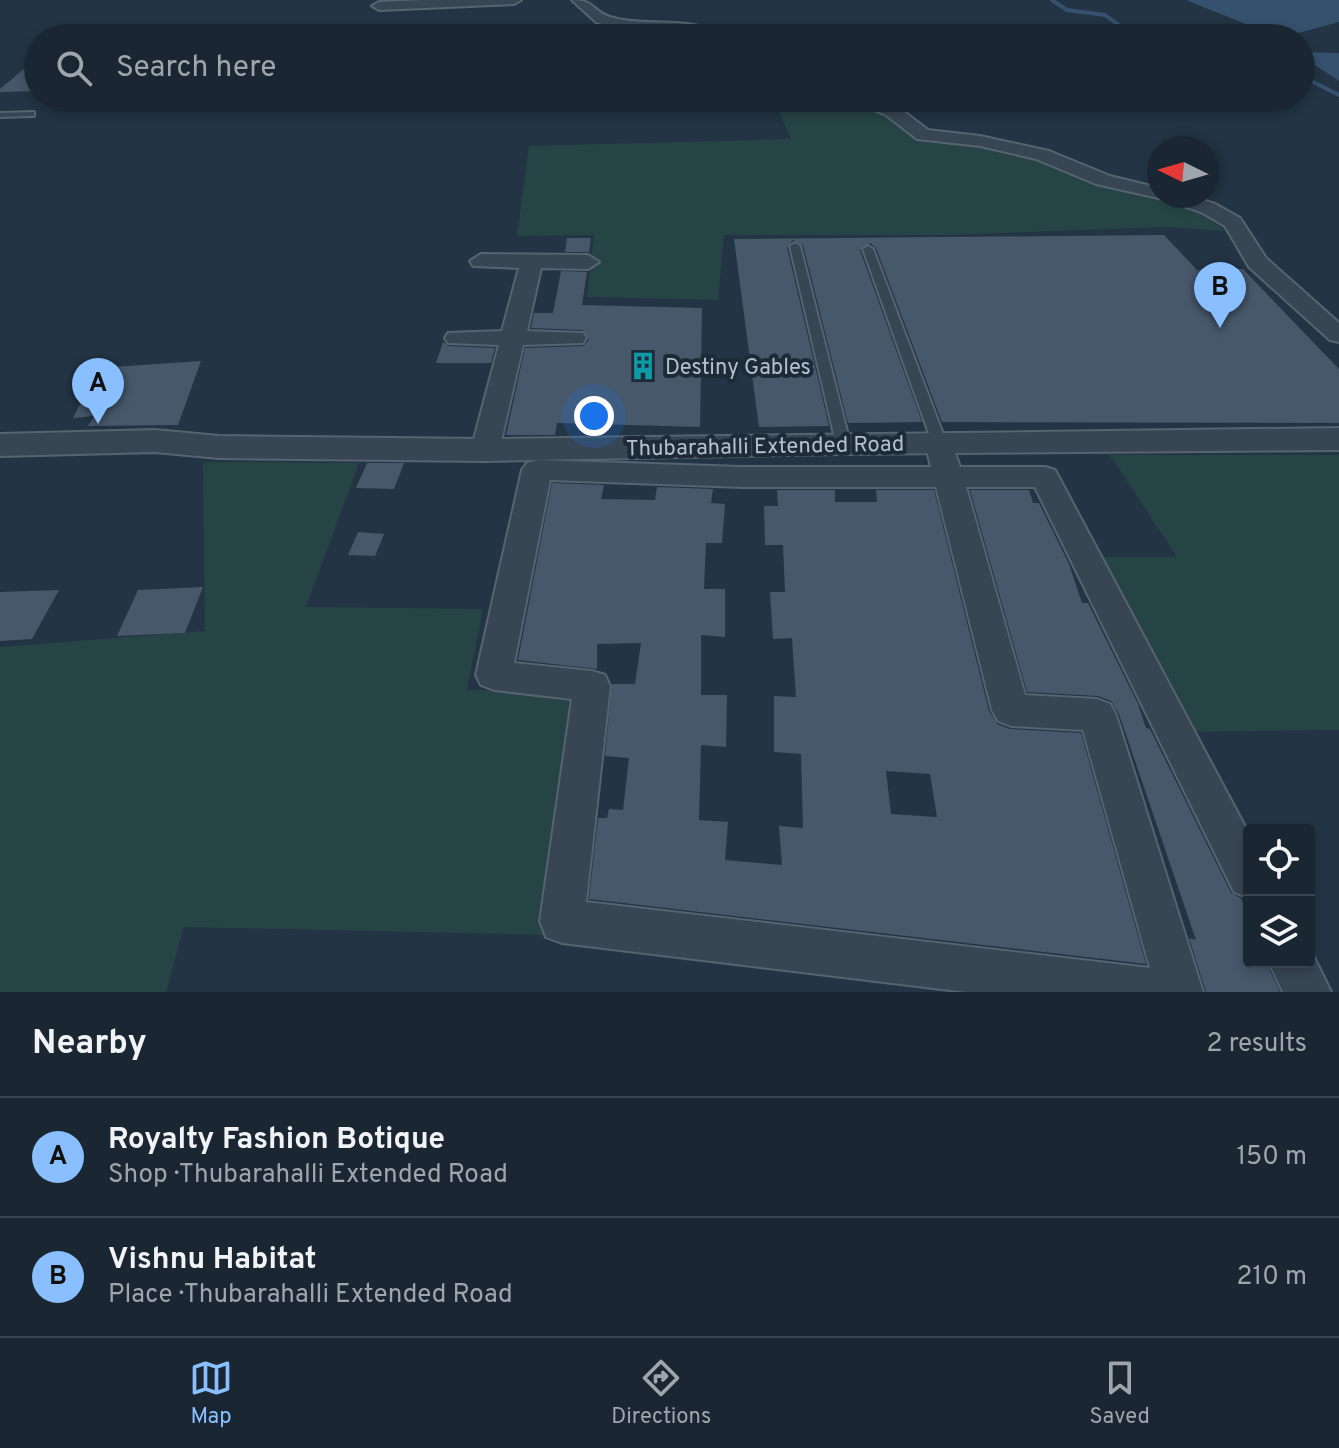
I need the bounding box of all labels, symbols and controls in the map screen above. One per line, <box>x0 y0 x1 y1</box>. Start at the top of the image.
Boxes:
search box <box>24 24 1315 112</box>
icon: search <box>52 46 96 90</box>
text: Search here <box>116 50 276 87</box>
north arrow <box>1147 136 1219 208</box>
pin: B <box>1194 262 1246 328</box>
building icon: Destiny Gables <box>628 351 658 381</box>
place label: Destiny Gables <box>665 355 811 382</box>
pin: A <box>72 358 124 424</box>
your location <box>574 396 614 436</box>
street label: Thubarahalli Extended Road <box>626 432 904 463</box>
map controls <box>1243 824 1315 968</box>
button: locate <box>1243 824 1315 896</box>
button: layers <box>1243 896 1315 968</box>
text: Nearby <box>32 1023 147 1066</box>
text: 2 results <box>1207 1028 1307 1061</box>
text: Royalty Fashion Botique <box>108 1122 445 1159</box>
text: A <box>49 1141 67 1174</box>
text: 150 m <box>1236 1141 1307 1174</box>
text: Shop · Thubarahalli Extended Road <box>108 1159 508 1192</box>
text: Vishnu Habitat <box>108 1242 317 1279</box>
text: B <box>49 1261 67 1294</box>
text: 210 m <box>1237 1261 1307 1294</box>
text: Place · Thubarahalli Extended Road <box>108 1279 513 1312</box>
tab: Map <box>189 1356 233 1431</box>
tab: Directions <box>611 1356 711 1431</box>
tab: Saved <box>1089 1356 1150 1431</box>

